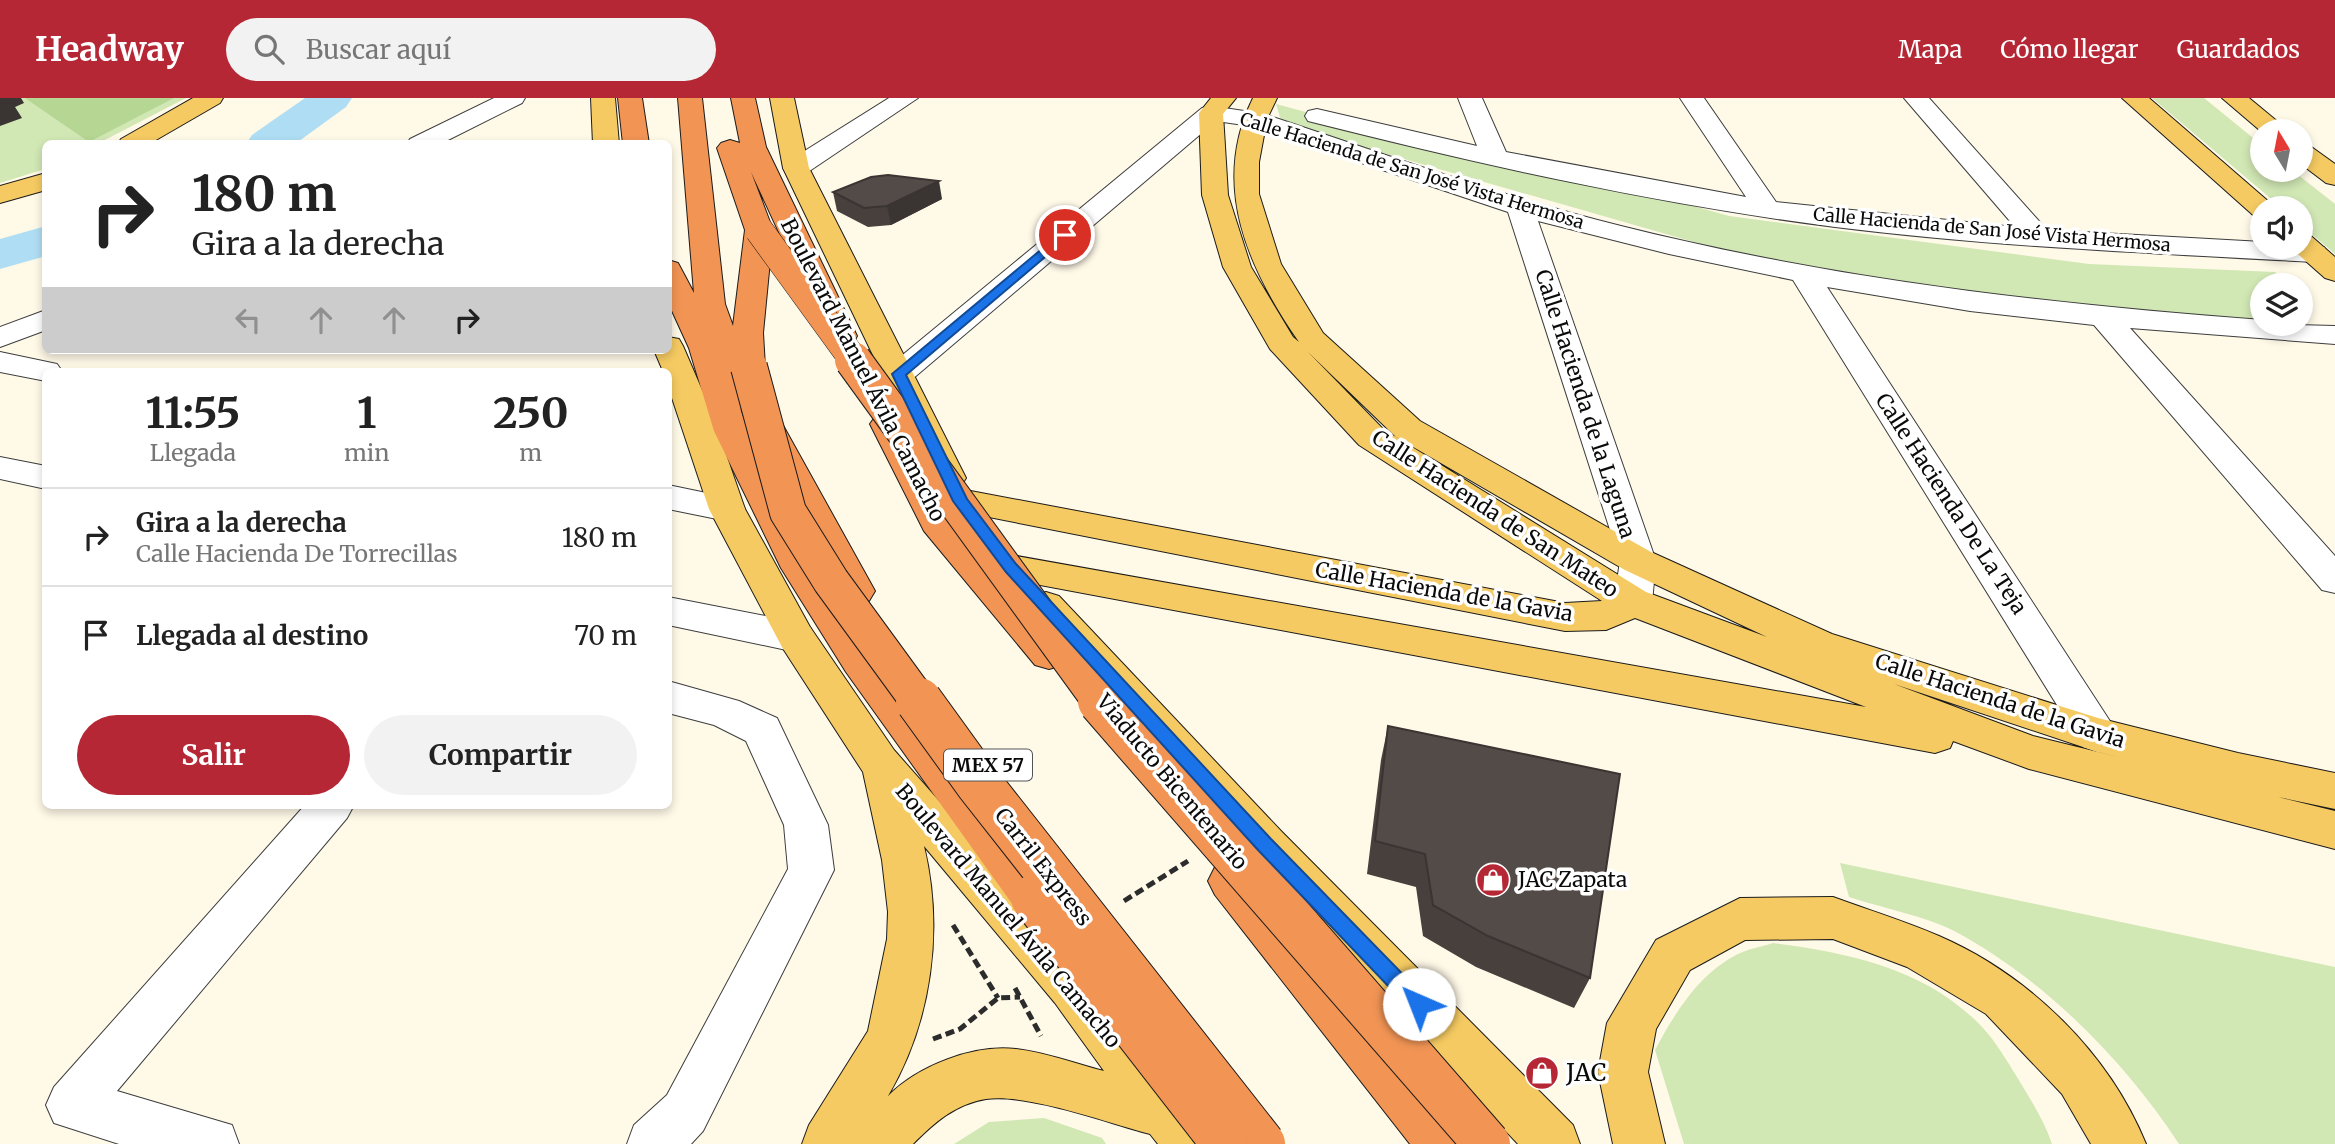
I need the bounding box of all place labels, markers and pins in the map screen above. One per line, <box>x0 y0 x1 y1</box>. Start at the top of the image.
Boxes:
pin <box>1035 205 1095 265</box>
shop icon: JAC Zapata <box>1474 861 1512 899</box>
place label: JAC Zapata <box>1517 866 1627 893</box>
shop icon: JAC <box>1523 1054 1561 1092</box>
place label: JAC <box>1565 1057 1606 1088</box>

